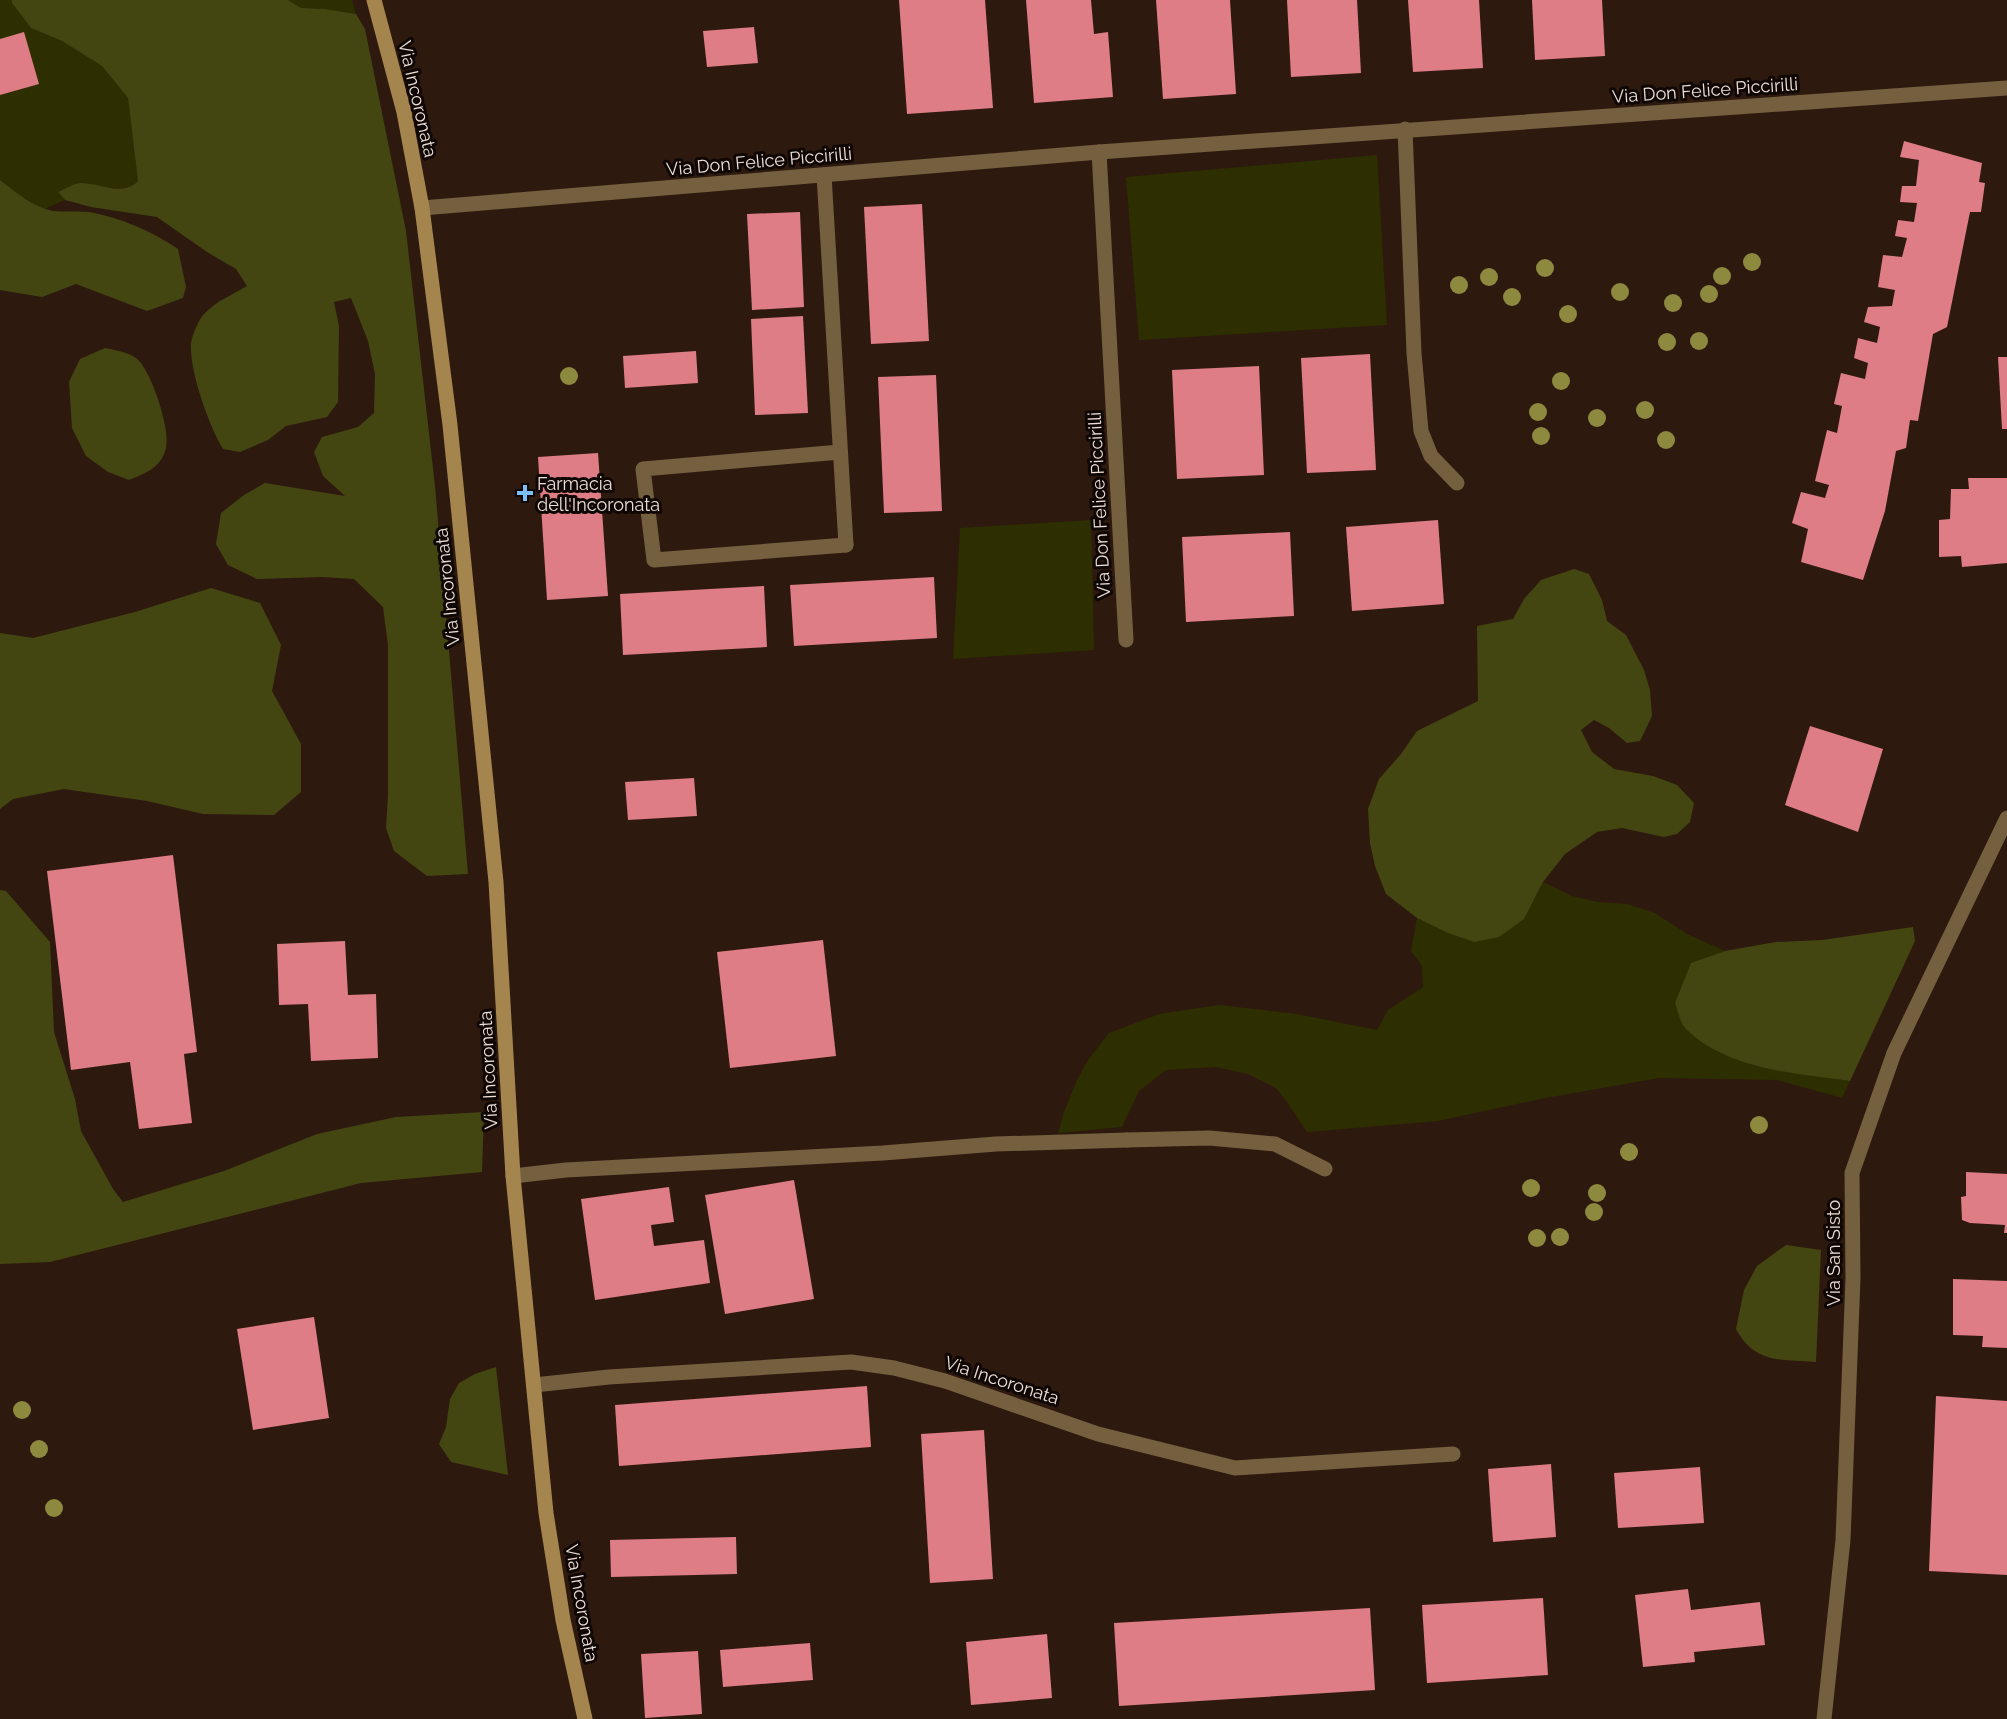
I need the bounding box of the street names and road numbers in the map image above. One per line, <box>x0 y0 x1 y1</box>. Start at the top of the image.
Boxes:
street label: Via Incoronata <box>394 39 442 159</box>
street label: Via Don Felice Piccirilli <box>1611 73 1799 107</box>
street label: Via Don Felice Piccirilli <box>665 142 853 180</box>
street label: Via Don Felice Piccirilli <box>1084 411 1114 599</box>
street label: Via Incoronata <box>430 527 464 647</box>
street label: Via Incoronata <box>474 1010 502 1130</box>
street label: Via San Sisto <box>1823 1199 1844 1306</box>
street label: Via Incoronata <box>942 1352 1062 1408</box>
street label: Via Incoronata <box>561 1543 603 1663</box>

